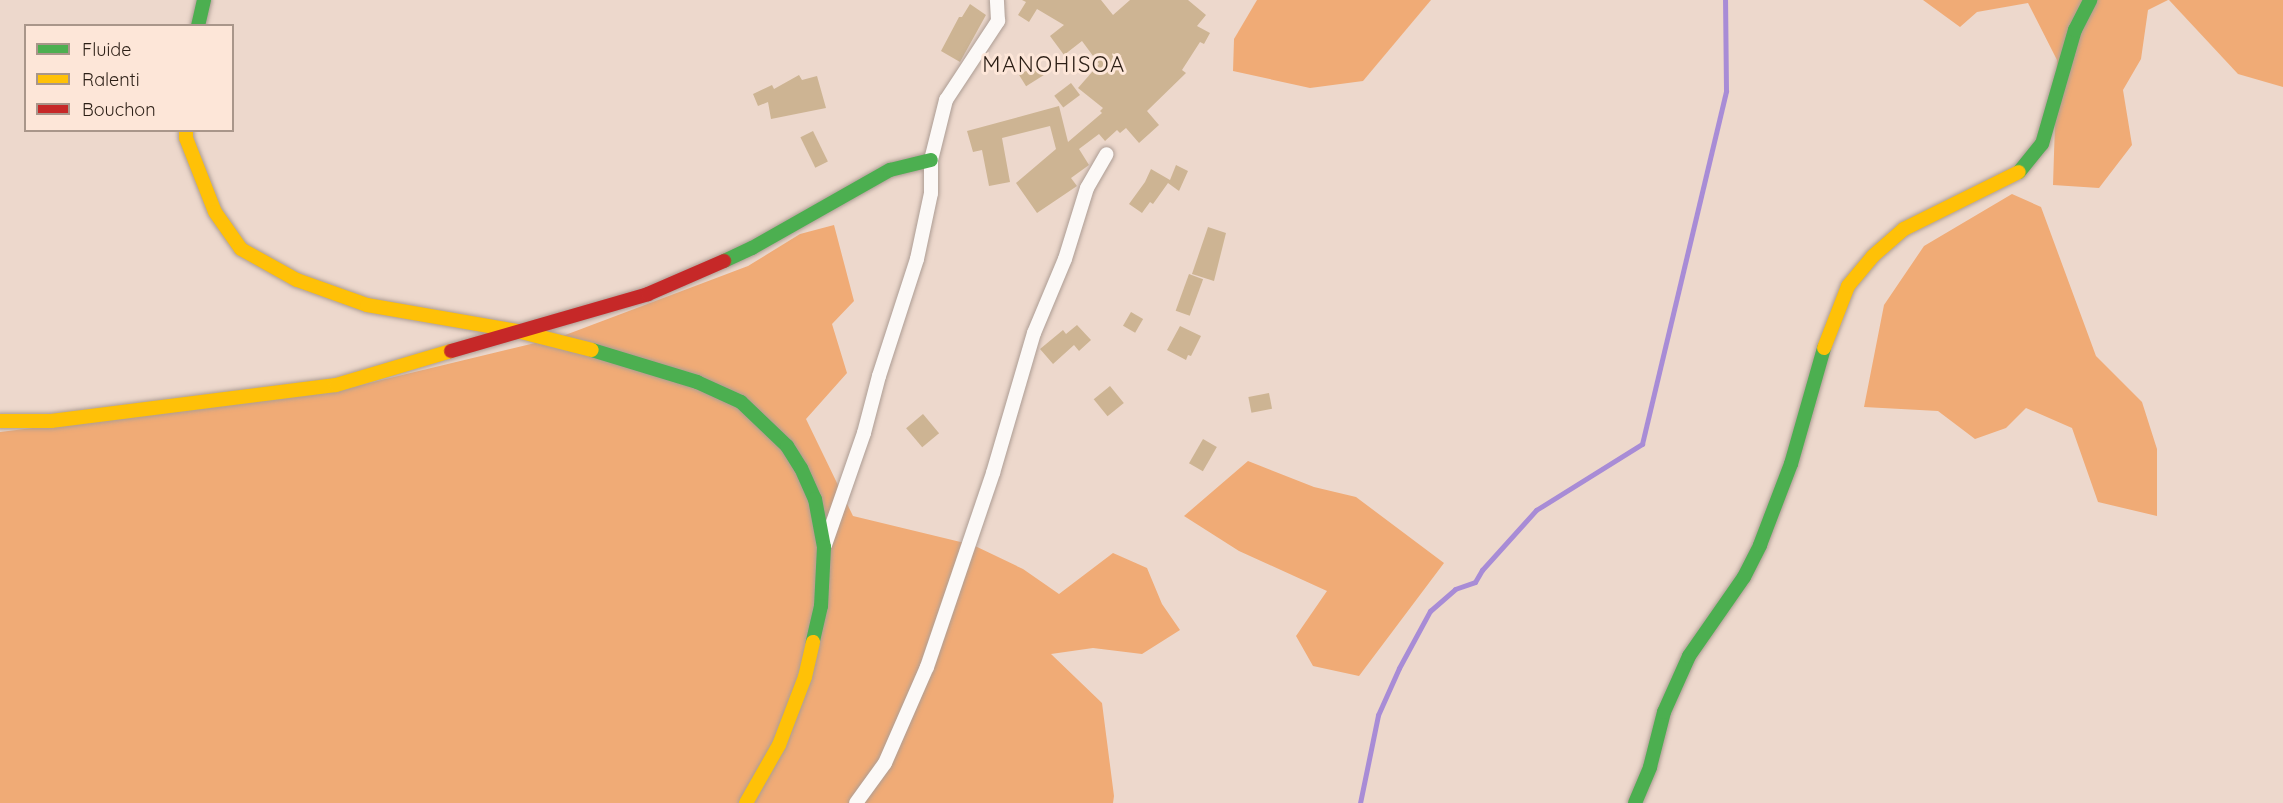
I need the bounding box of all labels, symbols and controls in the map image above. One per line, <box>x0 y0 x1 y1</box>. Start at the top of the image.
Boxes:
legend <box>24 24 234 132</box>
text: Fluide <box>82 38 131 61</box>
district label: MANOHISOA <box>982 52 1126 78</box>
text: Ralenti <box>82 68 140 91</box>
text: Bouchon <box>82 98 156 121</box>

